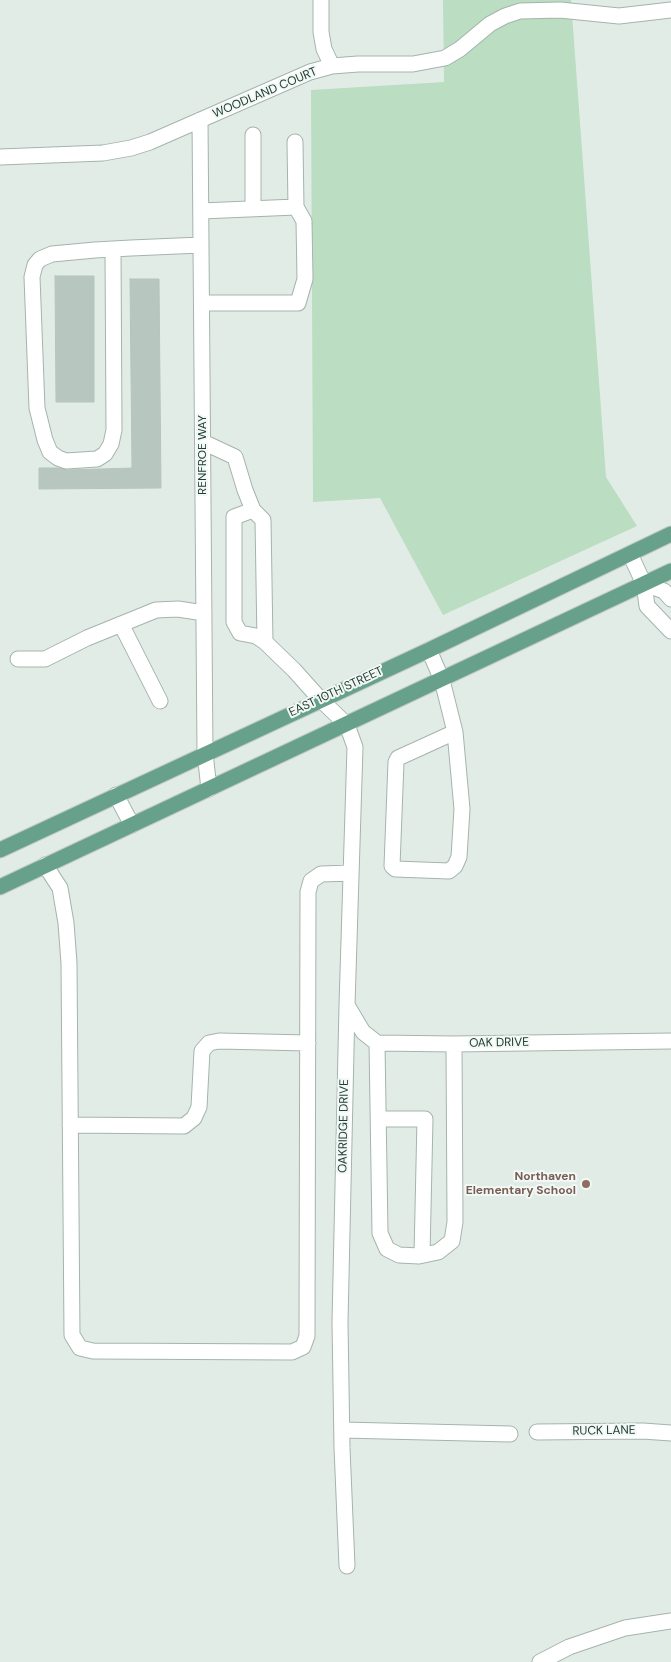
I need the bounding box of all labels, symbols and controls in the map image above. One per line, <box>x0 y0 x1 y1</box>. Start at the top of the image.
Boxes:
street label: WOODLAND COURT <box>211 65 319 121</box>
street label: RENFROE WAY <box>196 415 210 495</box>
street label: EAST 10TH STREET <box>287 664 385 720</box>
street label: OAK DRIVE <box>469 1035 529 1051</box>
street label: OAKRIDGE DRIVE <box>336 1079 352 1173</box>
place label: Northaven Elementary School <box>466 1170 576 1198</box>
marker: Northaven Elementary School <box>580 1178 592 1190</box>
street label: RUCK LANE <box>572 1423 636 1439</box>

